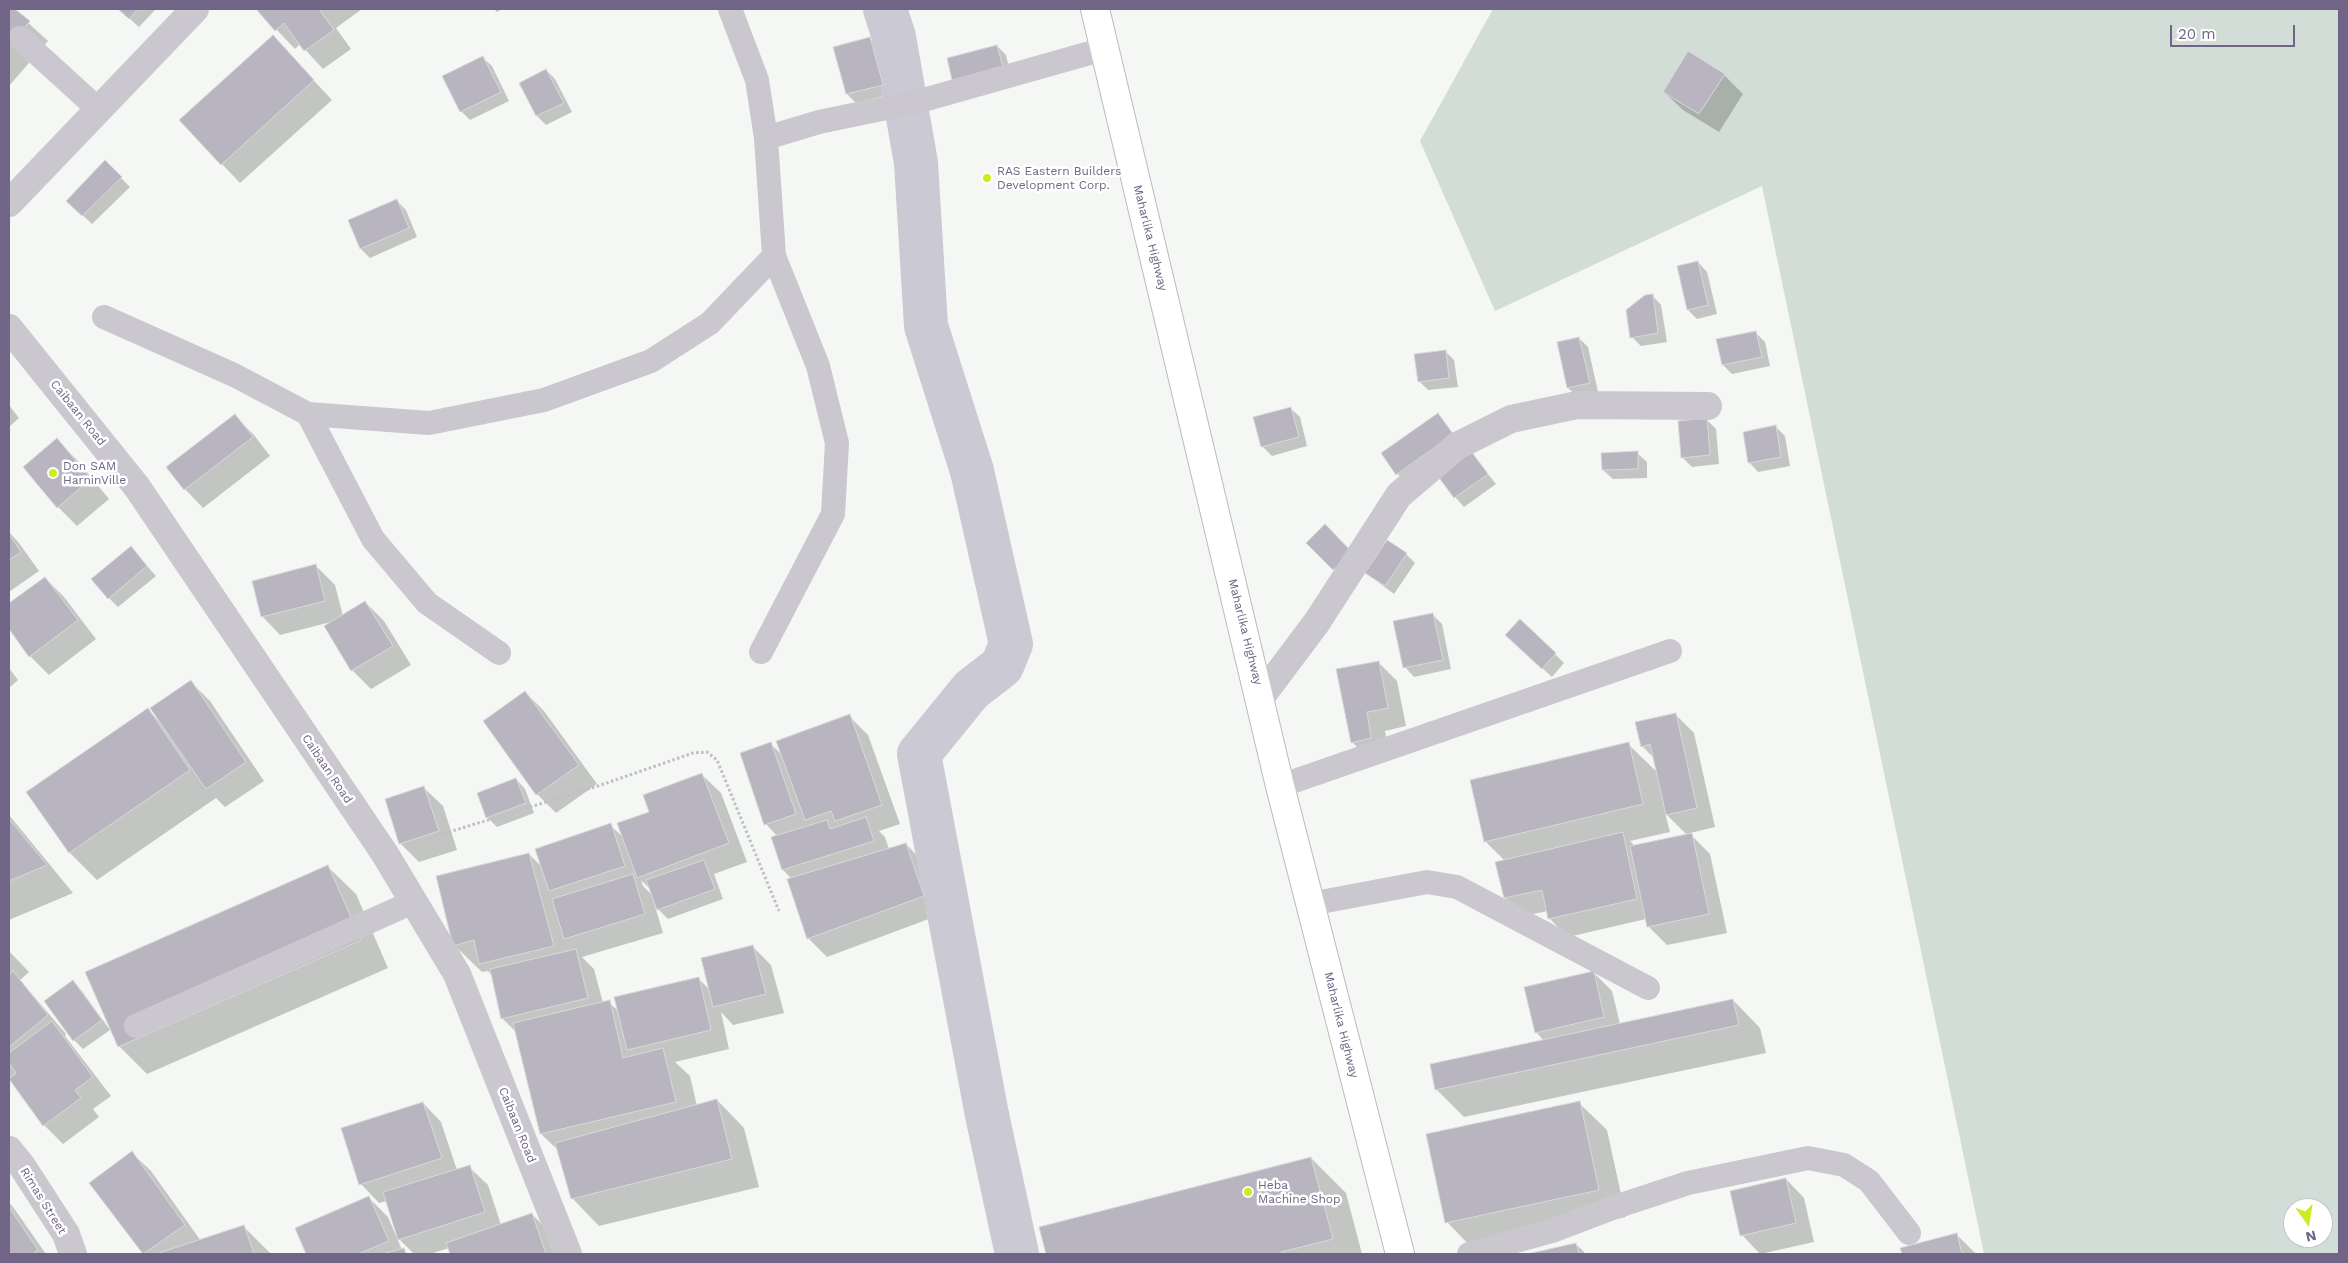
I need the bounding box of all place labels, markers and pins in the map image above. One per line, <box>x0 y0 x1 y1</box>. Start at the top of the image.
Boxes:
place label: RAS Eastern Builders Development Corp. <box>997 164 1121 192</box>
marker: RAS Eastern Builders Development Corp. <box>981 172 993 184</box>
place label: Don SAM HarninVille <box>63 459 126 487</box>
marker: Don SAM HarninVille <box>47 467 59 479</box>
place label: Heba Machine Shop <box>1258 1178 1341 1206</box>
marker: Heba Machine Shop <box>1242 1186 1254 1198</box>

